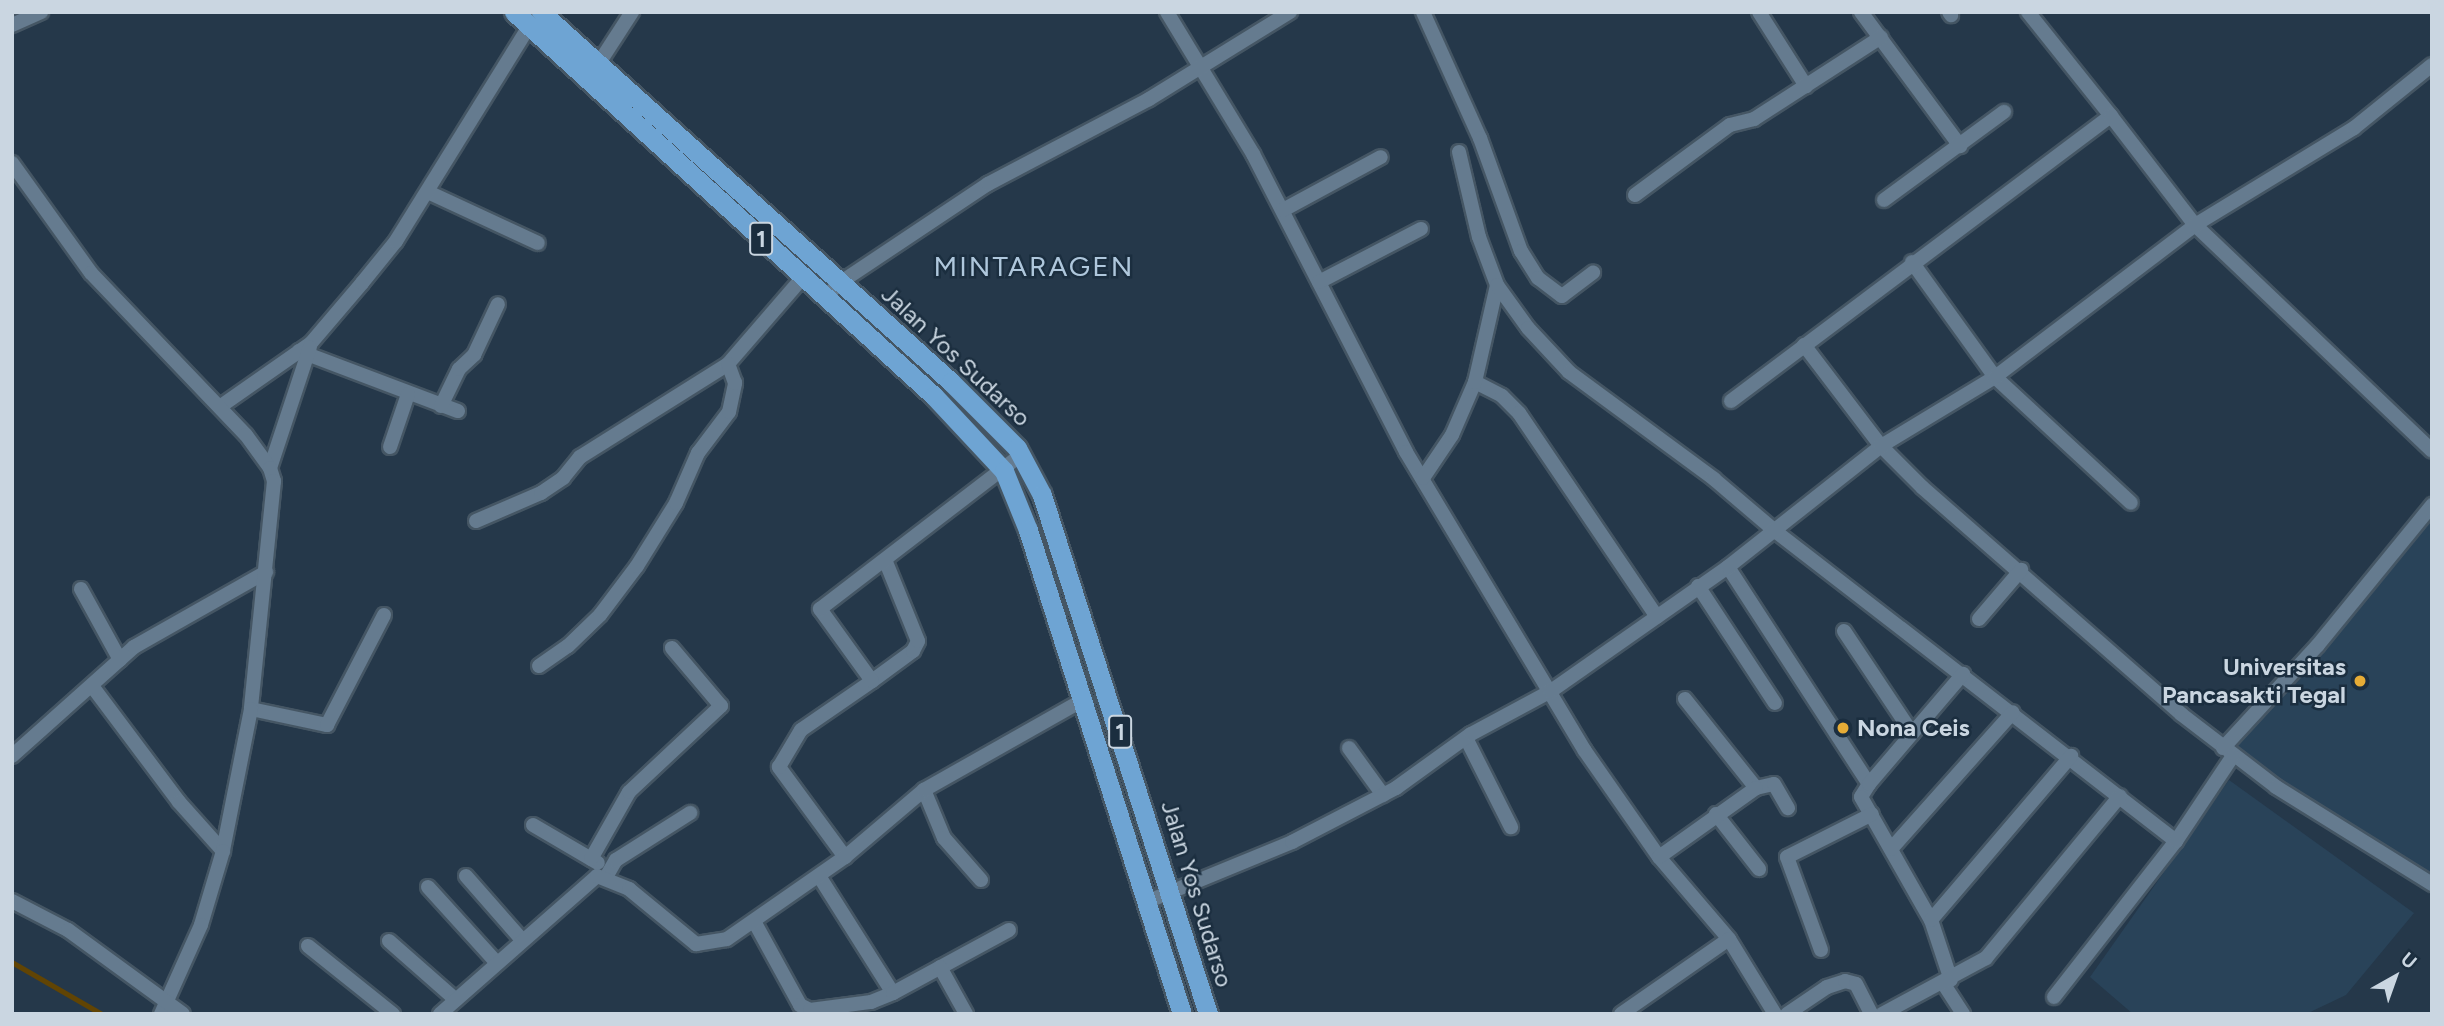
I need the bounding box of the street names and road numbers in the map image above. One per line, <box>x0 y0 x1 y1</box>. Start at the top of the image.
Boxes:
road number: 1 <box>749 220 773 258</box>
street label: Jalan Yos Sudarso <box>876 280 1036 432</box>
road number: 1 <box>1108 712 1132 752</box>
street label: Jalan Yos Sudarso <box>1155 797 1239 991</box>

